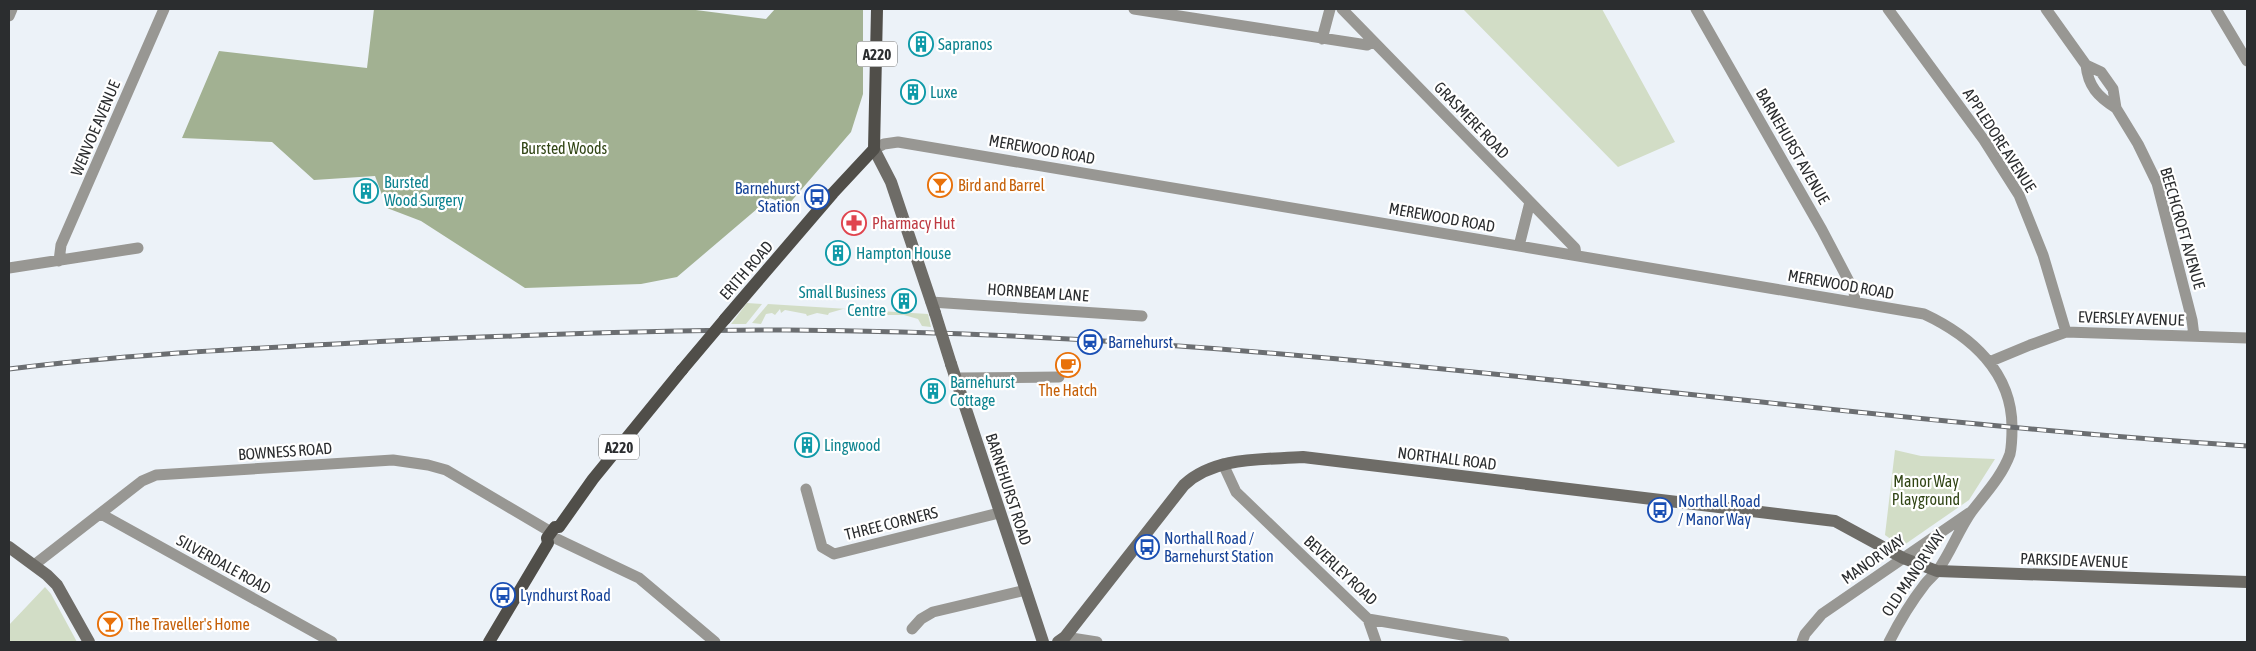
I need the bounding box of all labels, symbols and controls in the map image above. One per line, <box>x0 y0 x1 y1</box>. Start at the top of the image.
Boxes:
building icon: Sapranos <box>908 31 934 57</box>
place label: Sapranos <box>938 35 993 54</box>
road number: A220 <box>857 42 897 66</box>
street label: WENVOE AVENUE <box>67 77 123 178</box>
street label: GRASMERE ROAD <box>1431 78 1513 162</box>
building icon: Luxe <box>900 79 926 105</box>
place label: Luxe <box>930 83 958 101</box>
street label: BARNEHURST AVENUE <box>1753 85 1833 207</box>
street label: APPLEDORE AVENUE <box>1960 85 2040 195</box>
street label: MEREWOOD ROAD <box>987 131 1097 167</box>
park label: Bursted Woods <box>521 139 608 157</box>
street label: BEECHCROFT AVENUE <box>2157 165 2209 291</box>
bar icon: Bird and Barrel <box>927 172 953 198</box>
place label: Bursted Wood Surgery <box>384 173 464 210</box>
place label: Bird and Barrel <box>958 176 1045 194</box>
building icon: Bursted Wood Surgery <box>353 178 379 204</box>
place label: Barnehurst Station <box>735 179 800 215</box>
bus stop icon: Barnehurst Station <box>804 184 830 210</box>
street label: MEREWOOD ROAD <box>1387 199 1497 235</box>
pharmacy icon: Pharmacy Hut <box>841 210 867 236</box>
place label: Pharmacy Hut <box>872 214 955 233</box>
street label: ERITH ROAD <box>716 237 776 303</box>
building icon: Hampton House <box>825 240 851 266</box>
place label: Hampton House <box>856 244 951 263</box>
street label: MEREWOOD ROAD <box>1786 266 1896 302</box>
street label: HORNBEAM LANE <box>987 279 1089 305</box>
place label: Small Business Centre <box>799 283 886 319</box>
building icon: Small Business Centre <box>891 288 917 314</box>
street label: EVERSLEY AVENUE <box>2078 307 2185 329</box>
station icon: Barnehurst <box>1077 329 1103 355</box>
place label: Barnehurst <box>1108 333 1174 351</box>
cafe icon: The Hatch <box>1055 352 1081 378</box>
place label: Barnehurst Cottage <box>950 373 1016 410</box>
building icon: Barnehurst Cottage <box>920 378 946 404</box>
place label: The Hatch <box>1039 381 1097 399</box>
street label: BARNEHURST ROAD <box>982 431 1036 547</box>
building icon: Lingwood <box>794 432 820 458</box>
road number: A220 <box>599 434 639 460</box>
place label: Lingwood <box>824 436 881 455</box>
street label: BOWNESS ROAD <box>237 439 333 463</box>
street label: NORTHALL ROAD <box>1397 443 1498 473</box>
park label: Manor Way Playground <box>1892 472 1960 509</box>
place label: Northall Road / Manor Way <box>1678 492 1761 529</box>
bus stop icon: Northall Road / Manor Way <box>1647 497 1673 523</box>
street label: THREE CORNERS <box>843 503 940 543</box>
street label: OLD MANOR WAY <box>1878 526 1949 619</box>
place label: Northall Road / Barnehurst Station <box>1164 529 1274 565</box>
street label: MANOR WAY <box>1838 530 1909 587</box>
street label: SILVERDALE ROAD <box>174 531 274 597</box>
street label: BEVERLEY ROAD <box>1301 532 1381 608</box>
bus stop icon: Northall Road / Barnehurst Station <box>1134 534 1160 560</box>
street label: PARKSIDE AVENUE <box>2020 549 2128 571</box>
bus stop icon: Lyndhurst Road <box>490 582 516 608</box>
place label: Lyndhurst Road <box>520 586 611 605</box>
bar icon: The Traveller's Home <box>97 611 123 637</box>
place label: The Traveller's Home <box>128 615 250 633</box>

